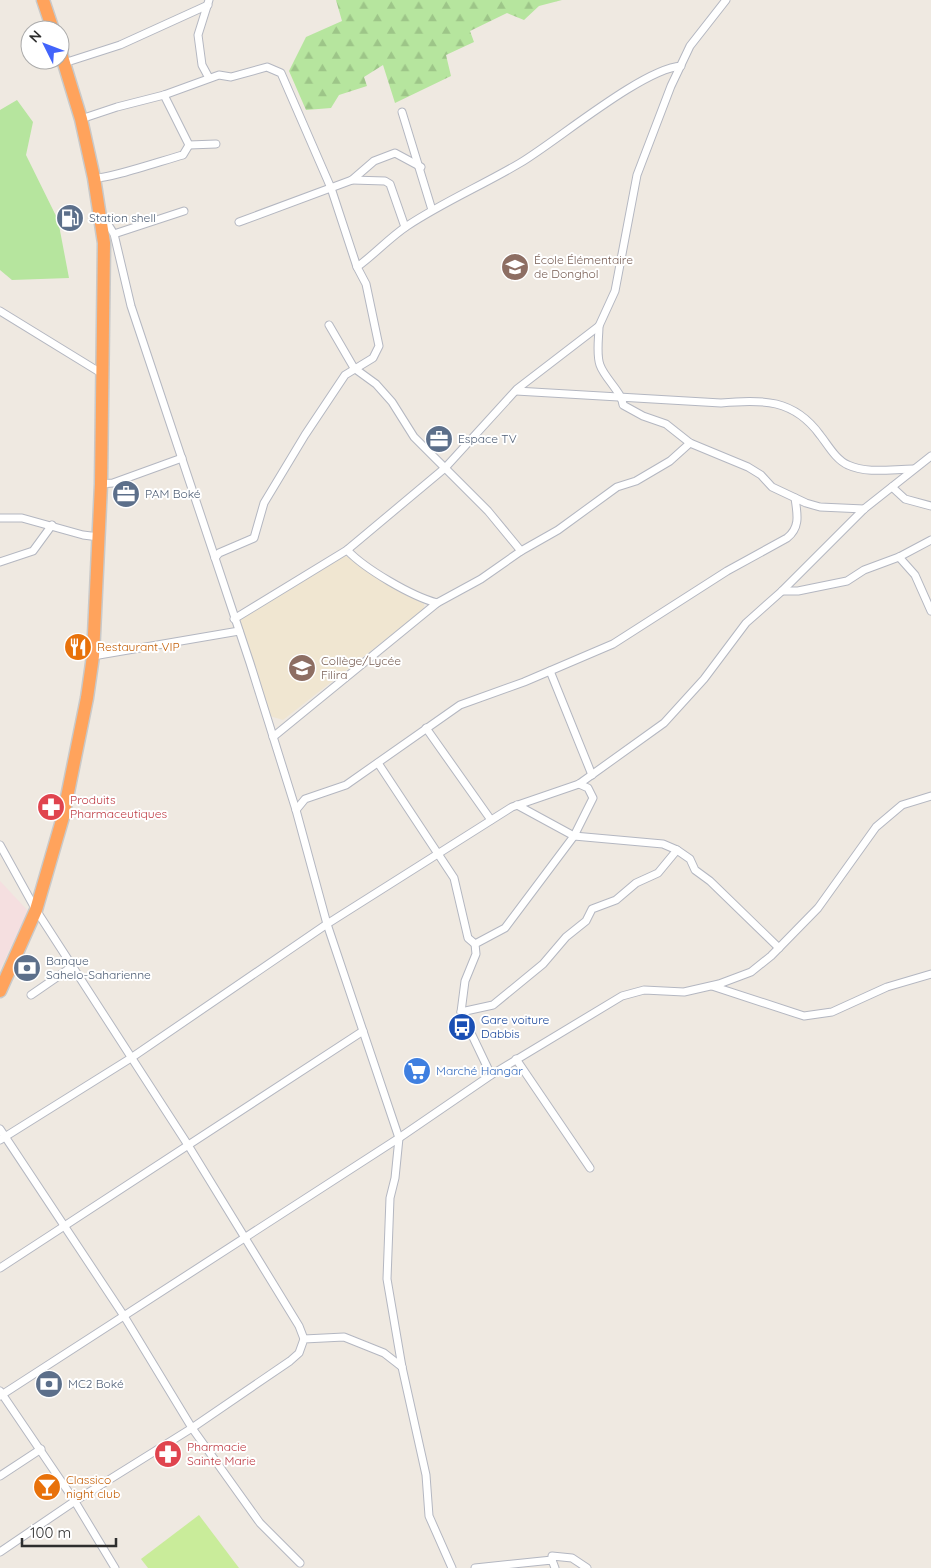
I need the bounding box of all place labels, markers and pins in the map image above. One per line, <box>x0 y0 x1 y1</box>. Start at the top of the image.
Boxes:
fuel station icon: Station shell <box>55 203 85 233</box>
place label: Station shell <box>89 210 156 225</box>
school or university icon: École Élémentaire de Donghol <box>500 252 530 282</box>
place label: École Élémentaire de Donghol <box>534 252 633 281</box>
office icon: Espace TV <box>424 424 454 454</box>
place label: Espace TV <box>458 431 517 446</box>
office icon: PAM Boké <box>111 479 141 509</box>
place label: PAM Boké <box>145 486 201 501</box>
restaurant icon: Restaurant VIP <box>63 632 93 662</box>
place label: Restaurant VIP <box>97 639 180 654</box>
school or university icon: Collège/Lycée Filira <box>287 653 317 683</box>
place label: Collège/Lycée Filira <box>321 653 401 682</box>
pharmacy icon: Produits Pharmaceutiques <box>36 792 66 822</box>
place label: Produits Pharmaceutiques <box>70 792 167 821</box>
bank icon: Banque Sahelo-Saharienne <box>12 953 42 983</box>
place label: Banque Sahelo-Saharienne <box>46 953 151 982</box>
bus stop icon: Gare voiture Dabbis <box>447 1012 477 1042</box>
place label: Gare voiture Dabbis <box>481 1012 550 1041</box>
supermarket icon: Marché Hangar <box>402 1056 432 1086</box>
place label: Marché Hangar <box>436 1063 523 1078</box>
bank icon: MC2 Boké <box>34 1369 64 1399</box>
place label: MC2 Boké <box>68 1376 124 1391</box>
pharmacy icon: Pharmacie Sainte Marie <box>153 1439 183 1469</box>
place label: Pharmacie Sainte Marie <box>187 1439 256 1468</box>
bar icon: Classico night club <box>32 1472 62 1502</box>
place label: Classico night club <box>66 1472 120 1501</box>

